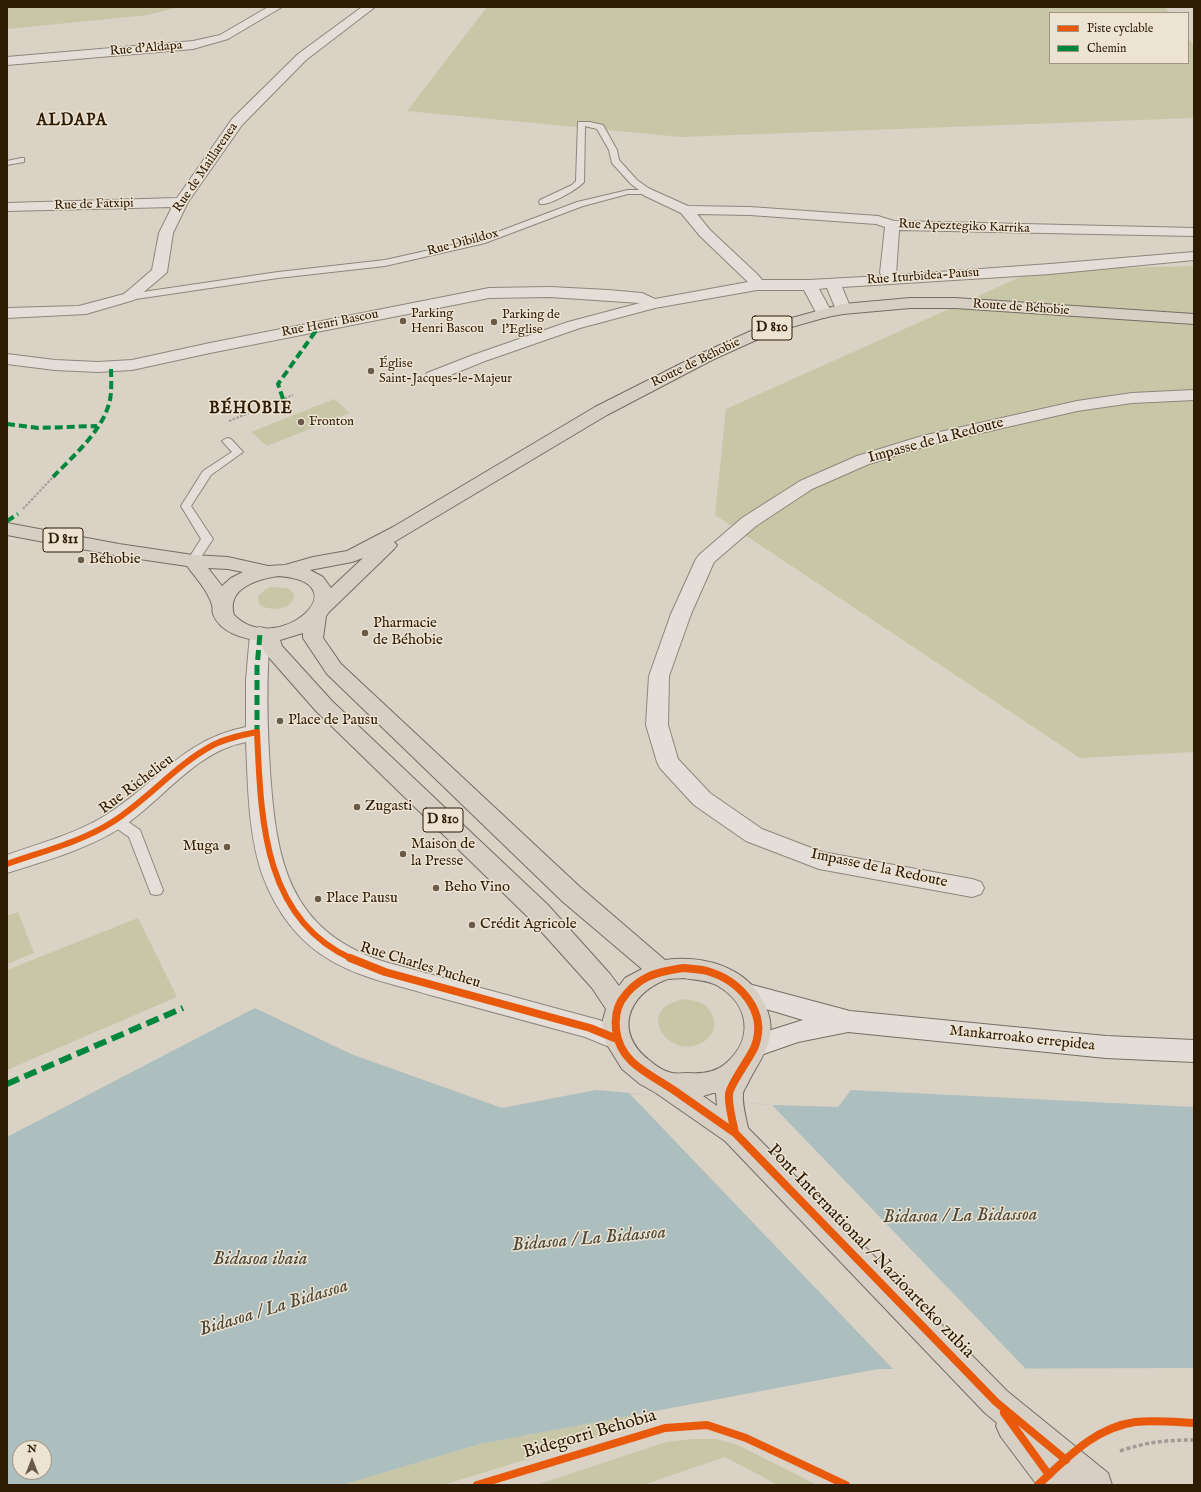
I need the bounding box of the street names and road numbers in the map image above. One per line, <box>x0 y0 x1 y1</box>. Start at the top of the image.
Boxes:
street label: Rue d'Aldapa <box>109 38 183 60</box>
street label: Rue de Maillarenea <box>170 120 242 216</box>
street label: Rue de Fatxipi <box>54 196 134 214</box>
street label: Rue Apeztegiko Karrika <box>898 217 1030 237</box>
street label: Rue Dibildox <box>426 226 500 260</box>
street label: Rue Iturbidea-Pausu <box>866 265 980 289</box>
street label: Route de Béhobie <box>972 297 1070 319</box>
street label: Rue Henri Bascou <box>280 307 380 341</box>
road number: D 810 <box>752 316 792 340</box>
street label: Route de Béhobie <box>649 335 743 391</box>
street label: Impasse de la Redoute <box>866 414 1006 468</box>
road number: D 811 <box>43 528 83 552</box>
street label: Rue Richelieu <box>96 751 178 819</box>
road number: D 810 <box>423 808 463 832</box>
street label: Impasse de la Redoute <box>809 846 949 892</box>
street label: Rue Charles Pucheu <box>358 939 482 993</box>
street label: Mankarroako errepidea <box>948 1022 1096 1056</box>
street label: Pont International / Nazioarteko zubia <box>762 1140 978 1364</box>
street label: Bidegorri Behobia <box>521 1406 659 1464</box>

